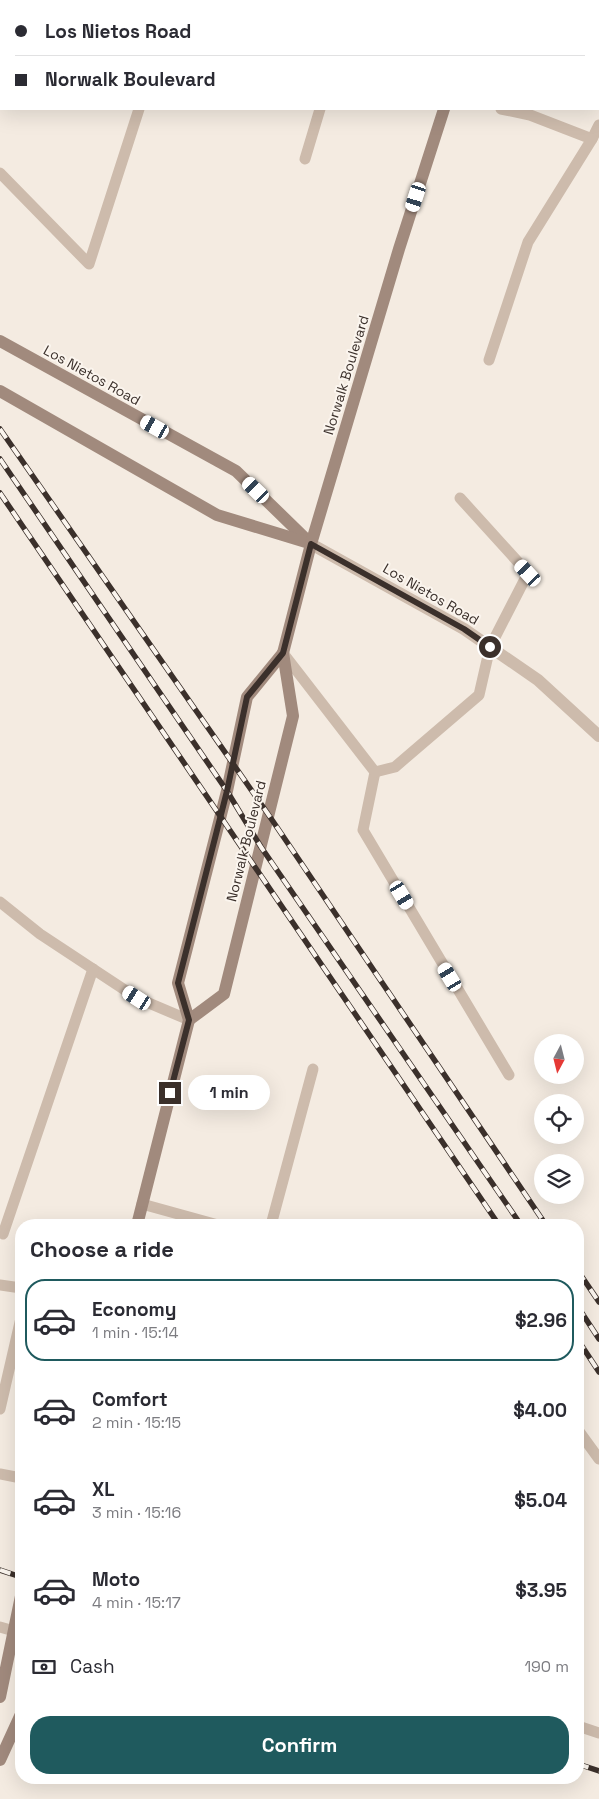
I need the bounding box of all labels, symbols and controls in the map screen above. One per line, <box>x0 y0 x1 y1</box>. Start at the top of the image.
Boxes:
text: Los Nietos Road <box>45 19 191 44</box>
text: Norwalk Boulevard <box>45 67 216 92</box>
car <box>404 180 427 214</box>
street label: Norwalk Boulevard <box>319 313 373 437</box>
street label: Los Nietos Road <box>40 341 144 409</box>
car <box>138 413 171 441</box>
car <box>239 474 272 506</box>
car <box>512 557 543 589</box>
street label: Los Nietos Road <box>380 559 482 629</box>
route start <box>479 636 501 658</box>
street label: Norwalk Boulevard <box>222 779 270 903</box>
car <box>387 878 416 912</box>
car <box>435 960 464 994</box>
car <box>120 984 153 1012</box>
north arrow <box>534 1034 584 1084</box>
map controls <box>534 1034 584 1204</box>
callout: 1 min <box>188 1076 270 1110</box>
route end <box>159 1082 181 1104</box>
text: 1 min <box>209 1082 249 1103</box>
button: locate <box>534 1094 584 1144</box>
button: layers <box>534 1154 584 1204</box>
text: Choose a ride <box>30 1235 174 1263</box>
text: Economy <box>92 1297 176 1322</box>
icon: car <box>32 1298 77 1343</box>
text: $2.96 <box>515 1308 567 1333</box>
text: 1 min · 15:14 <box>92 1322 179 1343</box>
text: Comfort <box>92 1387 168 1412</box>
icon: car <box>32 1388 77 1433</box>
text: $4.00 <box>513 1398 567 1423</box>
text: 2 min · 15:15 <box>92 1412 181 1433</box>
text: XL <box>92 1477 115 1502</box>
icon: car <box>32 1478 77 1523</box>
text: $5.04 <box>514 1488 567 1513</box>
text: 3 min · 15:16 <box>92 1502 181 1523</box>
text: Moto <box>92 1567 140 1592</box>
icon: car <box>32 1568 77 1613</box>
text: $3.95 <box>515 1578 567 1603</box>
text: 4 min · 15:17 <box>92 1592 181 1613</box>
icon: cash <box>30 1653 58 1681</box>
text: Cash <box>70 1654 115 1679</box>
text: 190 m <box>524 1656 569 1677</box>
button: Confirm <box>30 1716 569 1774</box>

